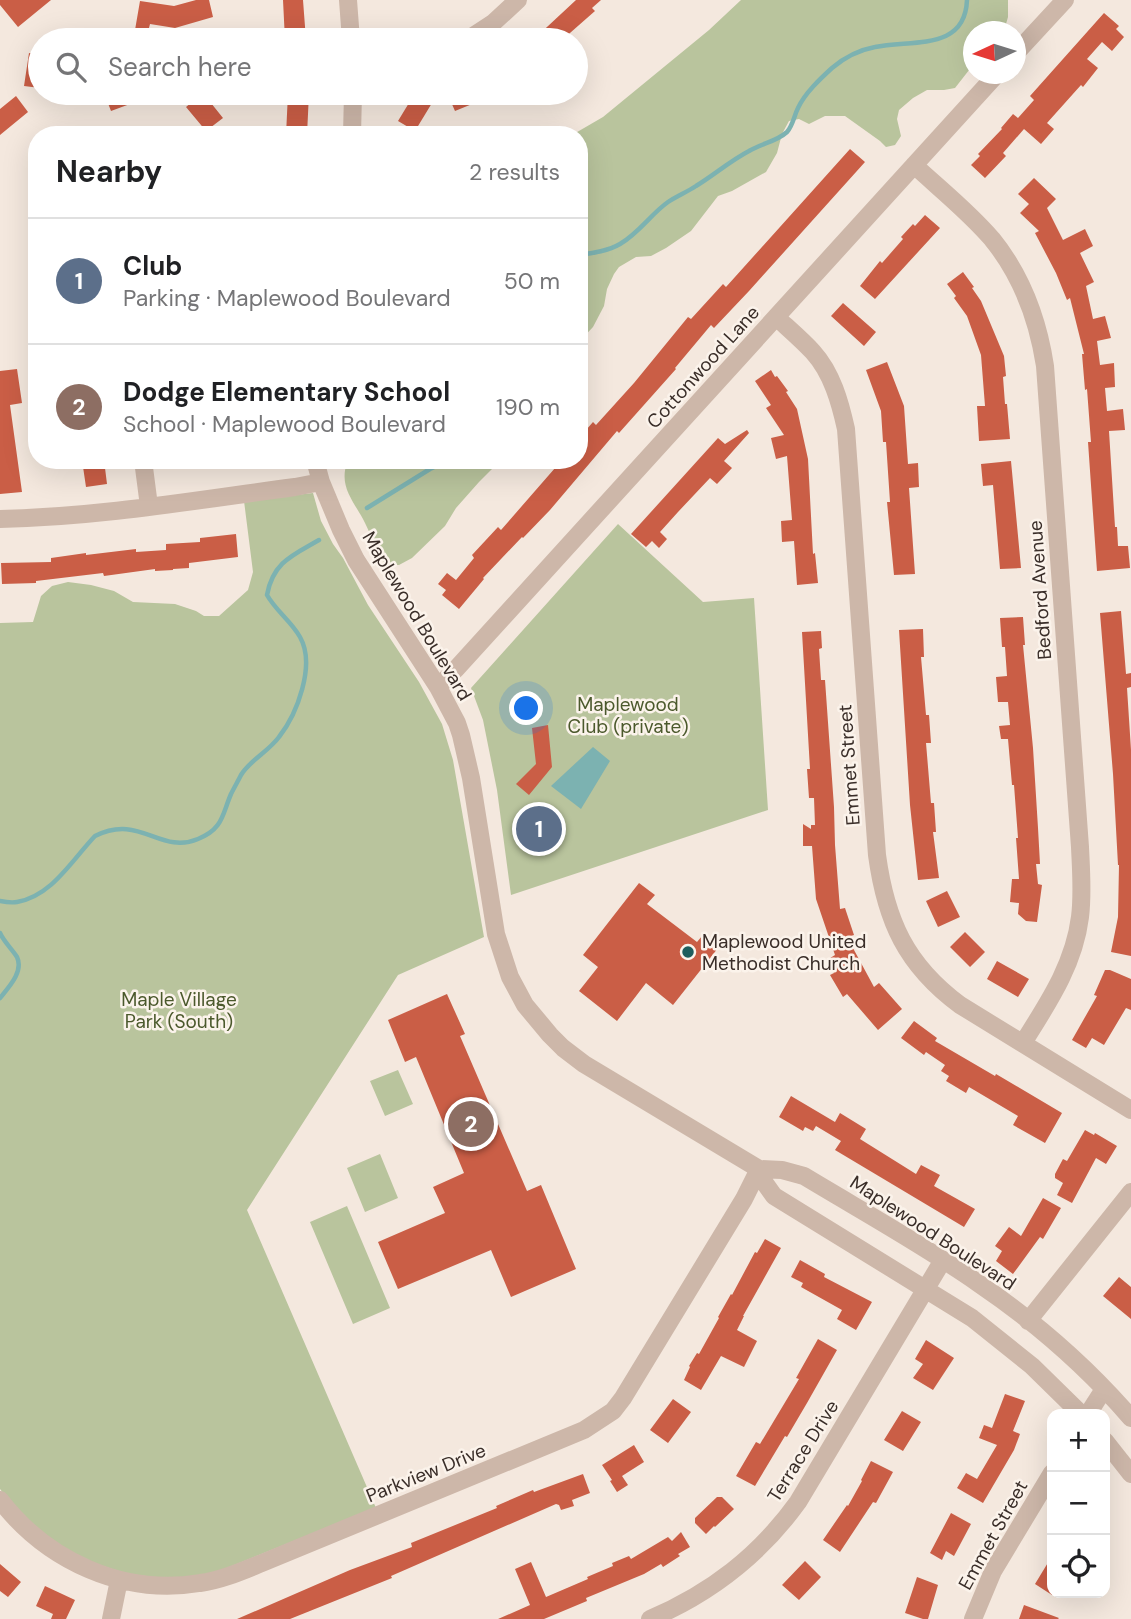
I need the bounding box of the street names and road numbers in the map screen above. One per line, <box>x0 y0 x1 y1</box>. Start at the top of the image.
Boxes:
street label: Cottonwood Lane <box>641 300 765 434</box>
street label: Bedford Avenue <box>1023 519 1057 661</box>
street label: Maplewood Boulevard <box>357 527 477 705</box>
street label: Emmet Street <box>832 704 866 826</box>
street label: Maplewood Boulevard <box>845 1170 1021 1296</box>
street label: Terrace Drive <box>762 1395 844 1507</box>
street label: Parkview Drive <box>362 1438 490 1508</box>
street label: Emmet Street <box>953 1476 1033 1594</box>

